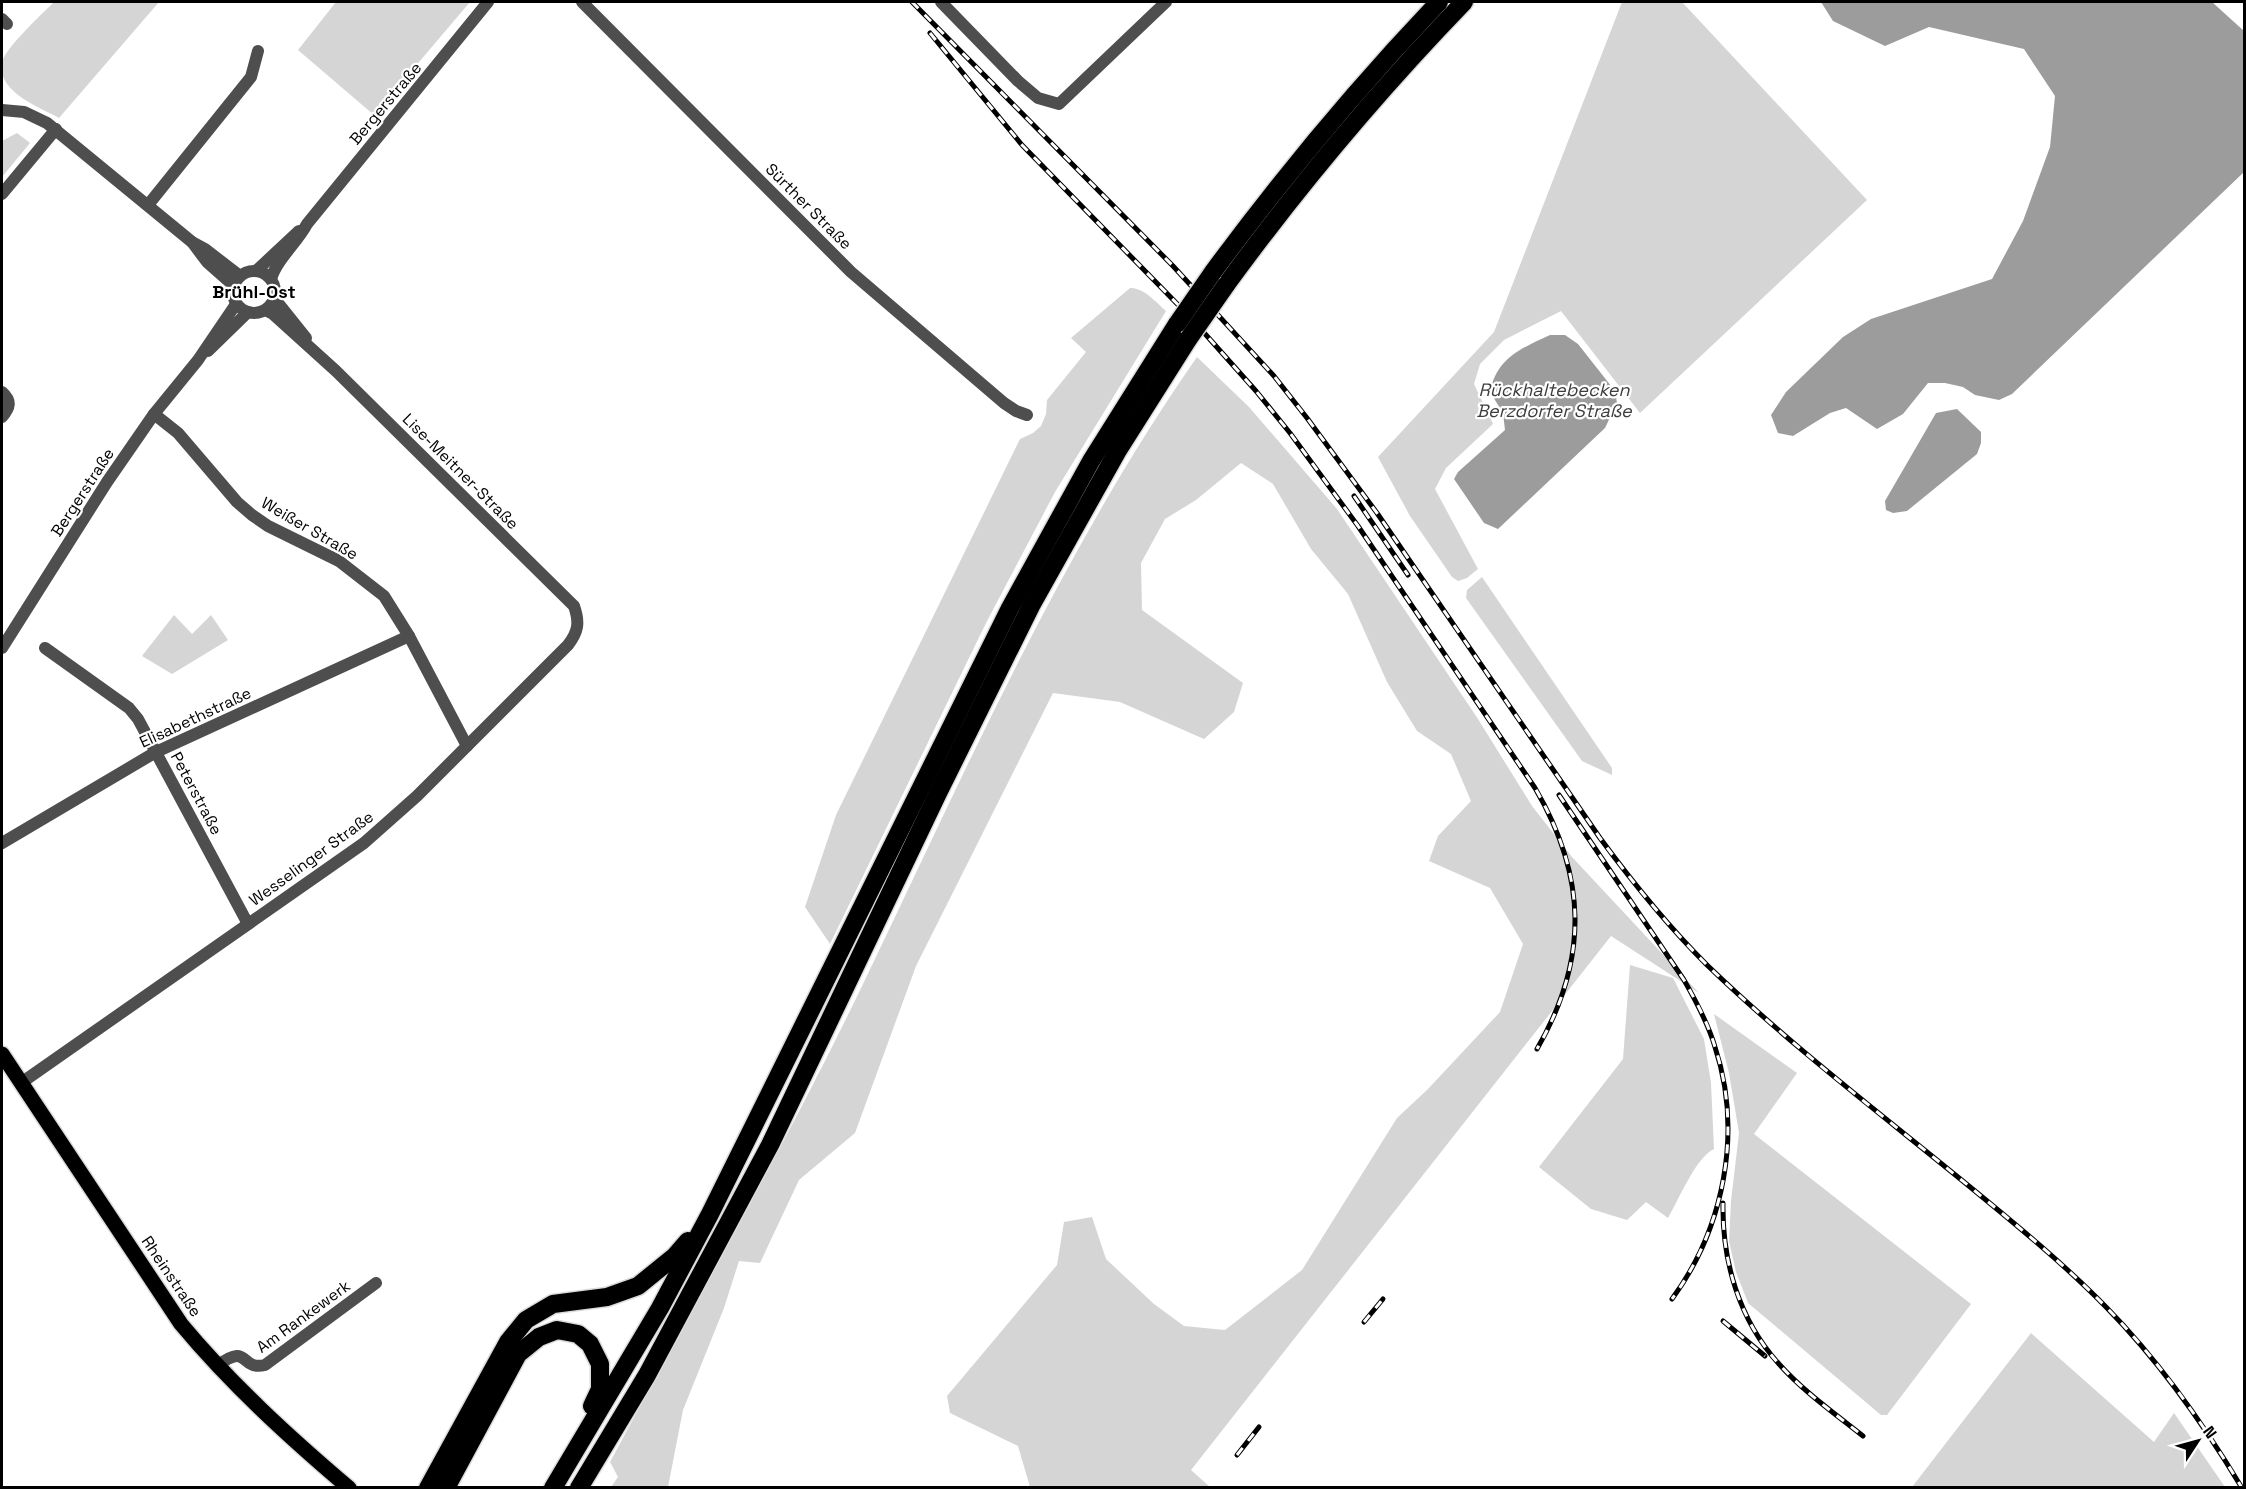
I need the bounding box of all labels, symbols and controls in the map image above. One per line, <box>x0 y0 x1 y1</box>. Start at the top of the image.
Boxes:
street label: Bergerstraße <box>345 58 426 149</box>
street label: Sürther Straße <box>761 159 856 254</box>
district label: Brühl-Ost <box>212 280 296 303</box>
water label: Rückhaltebecken Berzdorfer Straße <box>1476 378 1633 422</box>
street label: Lise-Meitner-Straße <box>398 409 523 534</box>
street label: Bergerstraße <box>46 444 119 541</box>
street label: Weißer Straße <box>258 492 362 565</box>
street label: Elisabethstraße <box>136 682 255 753</box>
street label: Peterstraße <box>166 748 227 838</box>
street label: Wesselinger Straße <box>245 806 378 911</box>
street label: Rheinstraße <box>137 1232 206 1321</box>
street label: Am Rankewerk <box>252 1275 355 1358</box>
north arrow <box>2168 1411 2228 1471</box>
text: N <box>2198 1422 2221 1443</box>

